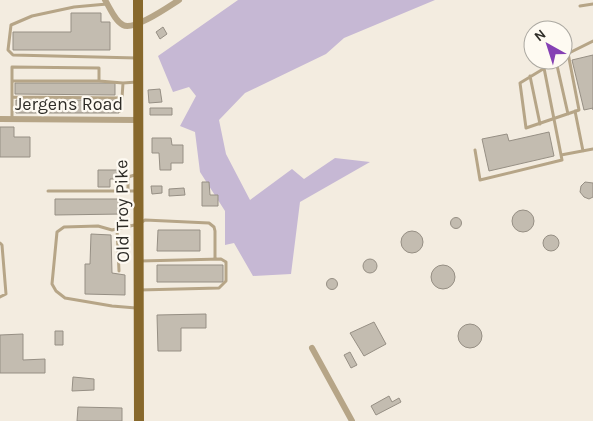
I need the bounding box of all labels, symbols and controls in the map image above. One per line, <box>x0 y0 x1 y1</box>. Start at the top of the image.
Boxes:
north arrow <box>523 20 573 70</box>
text: N <box>531 26 549 45</box>
street label: Jergens Road <box>15 93 123 115</box>
street label: Old Troy Pike <box>110 159 134 263</box>

